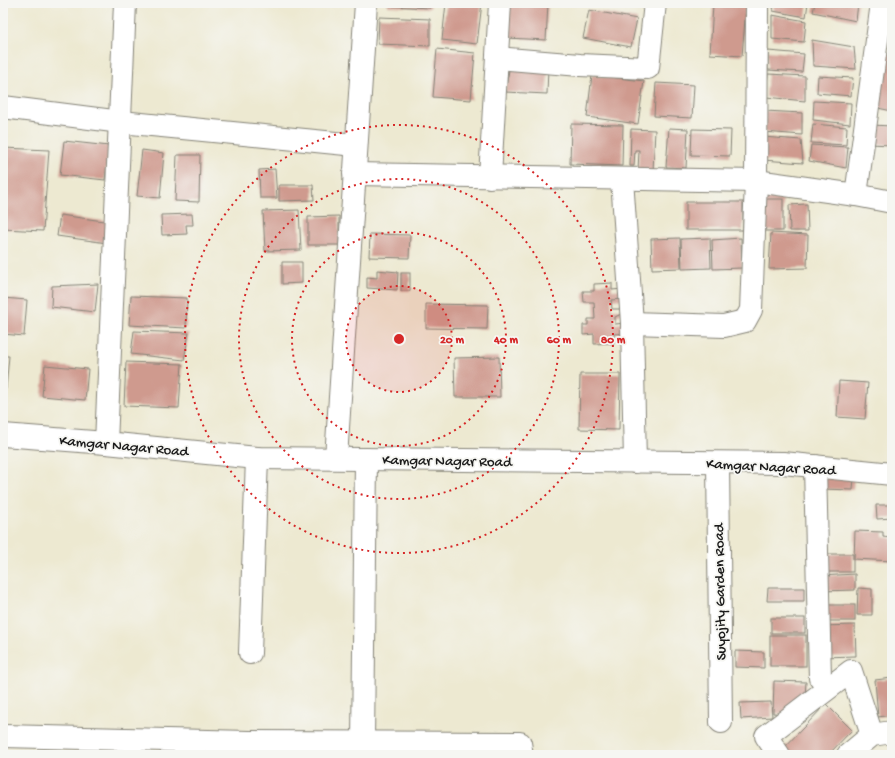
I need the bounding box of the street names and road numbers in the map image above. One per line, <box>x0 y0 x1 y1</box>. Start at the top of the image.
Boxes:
street label: Kamgar Nagar Road <box>58 432 190 462</box>
street label: Kamgar Nagar Road <box>382 452 513 472</box>
street label: Kamgar Nagar Road <box>706 456 837 480</box>
street label: Suyojity Garden Road <box>711 522 731 661</box>

